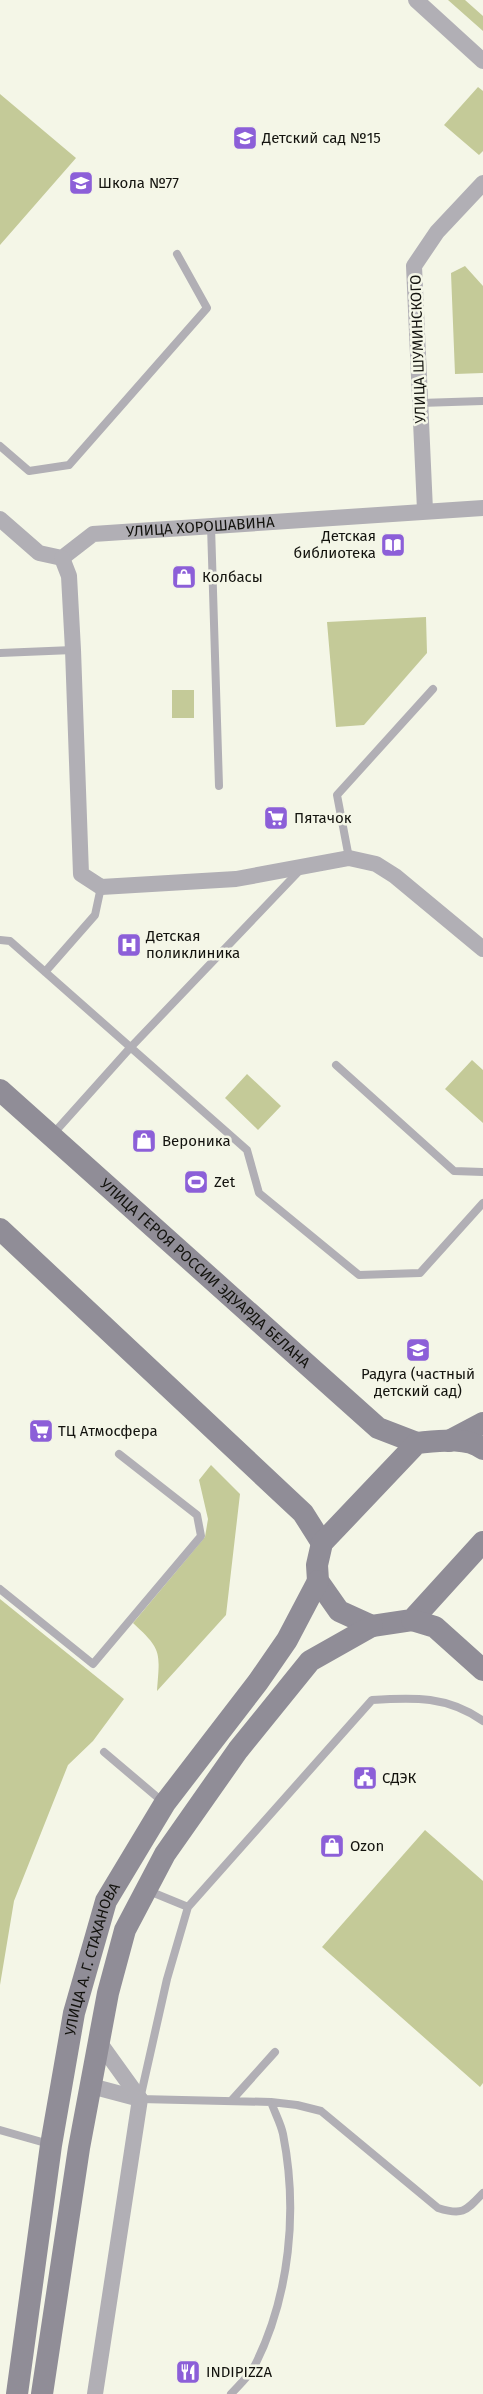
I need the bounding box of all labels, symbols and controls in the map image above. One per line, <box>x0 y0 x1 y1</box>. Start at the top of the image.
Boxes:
school or university icon: Детский сад №15 <box>232 125 258 151</box>
place label: Детский сад №15 <box>261 129 381 147</box>
school or university icon: Школа №77 <box>68 170 94 196</box>
place label: Школа №77 <box>98 174 179 192</box>
street label: УЛИЦА ШУМИНСКОГО <box>406 274 430 424</box>
street label: УЛИЦА ХОРОШАВИНА <box>126 513 275 541</box>
place label: Детская библиотека <box>293 527 376 562</box>
library icon: Детская библиотека <box>380 532 406 558</box>
shop icon: Колбасы <box>171 564 197 590</box>
place label: Колбасы <box>202 568 263 586</box>
supermarket icon: Пятачок <box>263 805 289 831</box>
place label: Пятачок <box>294 809 352 827</box>
place label: Детская поликлиника <box>145 927 240 962</box>
hospital icon: Детская поликлиника <box>116 932 142 958</box>
shop icon: Вероника <box>131 1128 157 1154</box>
place label: Вероника <box>162 1132 231 1150</box>
sports icon: Zet <box>183 1169 209 1195</box>
place label: Zet <box>214 1173 236 1191</box>
street label: УЛИЦА ГЕРОЯ РОССИИ ЭДУАРДА БЕЛАНА <box>96 1175 314 1372</box>
school or university icon: Радуга (частный детский сад) <box>405 1337 431 1363</box>
place label: Радуга (частный детский сад) <box>361 1365 475 1400</box>
supermarket icon: ТЦ Атмосфера <box>28 1418 54 1444</box>
place label: ТЦ Атмосфера <box>58 1422 158 1440</box>
public building icon: СДЭК <box>352 1765 378 1791</box>
place label: СДЭК <box>382 1769 417 1787</box>
shop icon: Ozon <box>319 1833 345 1859</box>
place label: Ozon <box>350 1837 384 1855</box>
street label: УЛИЦА А. Г. СТАХАНОВА <box>61 1879 124 2037</box>
restaurant icon: INDIPIZZA <box>175 2359 201 2385</box>
place label: INDIPIZZA <box>206 2363 272 2381</box>

